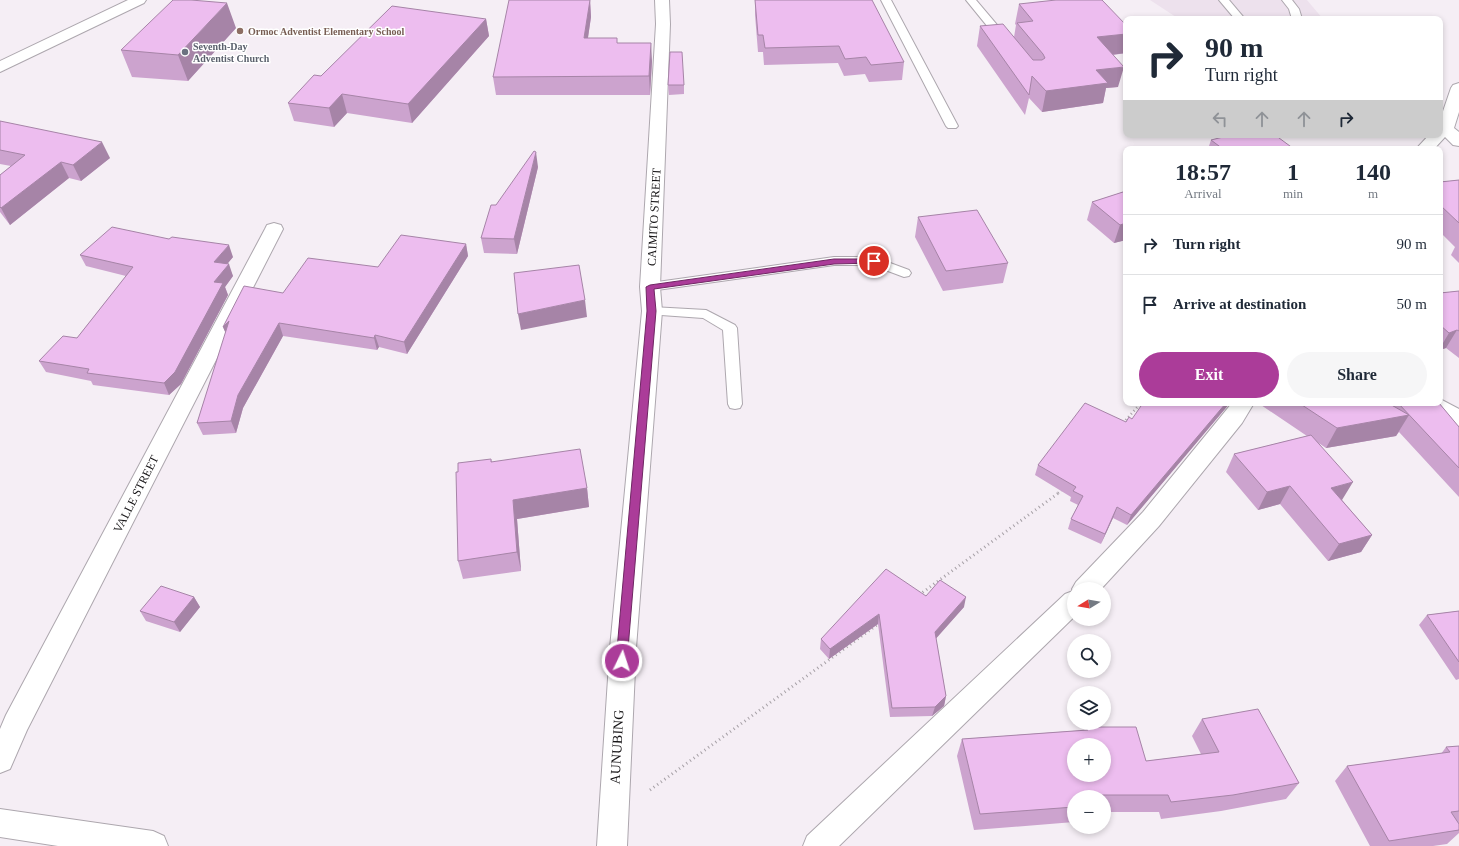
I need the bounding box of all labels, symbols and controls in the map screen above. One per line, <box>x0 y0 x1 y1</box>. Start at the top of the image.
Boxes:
marker: Ormoc Adventist Elementary School <box>235 26 245 36</box>
place label: Ormoc Adventist Elementary School <box>248 26 405 37</box>
icon: right <box>1139 32 1191 84</box>
text: 90 m <box>1205 32 1263 63</box>
place label: Seventh-Day Adventist Church <box>193 41 270 64</box>
marker: Seventh-Day Adventist Church <box>180 47 190 57</box>
text: Turn right <box>1205 65 1278 85</box>
icon: left <box>1209 108 1231 130</box>
icon: ahead <box>1251 108 1273 130</box>
icon: ahead <box>1293 108 1315 130</box>
icon: right <box>1335 108 1357 130</box>
text: 18:57 <box>1175 159 1231 185</box>
text: 1 <box>1287 159 1299 185</box>
text: 140 <box>1355 159 1391 185</box>
street label: CAIMITO STREET <box>644 167 664 266</box>
text: Arrival <box>1184 186 1222 201</box>
text: min <box>1283 186 1303 201</box>
text: m <box>1368 186 1378 201</box>
icon: right <box>1139 234 1161 256</box>
text: Turn right <box>1173 236 1240 252</box>
text: 90 m <box>1397 236 1427 252</box>
pin <box>857 244 891 278</box>
icon: arrive <box>863 250 885 272</box>
icon: arrive <box>1139 294 1161 316</box>
text: Arrive at destination <box>1173 296 1306 312</box>
text: 50 m <box>1397 296 1427 312</box>
button: Exit <box>1139 352 1279 398</box>
button: Share <box>1287 352 1427 398</box>
street label: VALLE STREET <box>111 452 162 535</box>
north arrow <box>1067 582 1111 626</box>
map controls <box>1067 582 1111 834</box>
button: search <box>1067 634 1111 678</box>
position arrow <box>601 640 643 682</box>
button: layers <box>1067 686 1111 730</box>
street label: AUNUBING <box>608 709 626 785</box>
button: + <box>1067 738 1111 782</box>
button: − <box>1067 790 1111 834</box>

